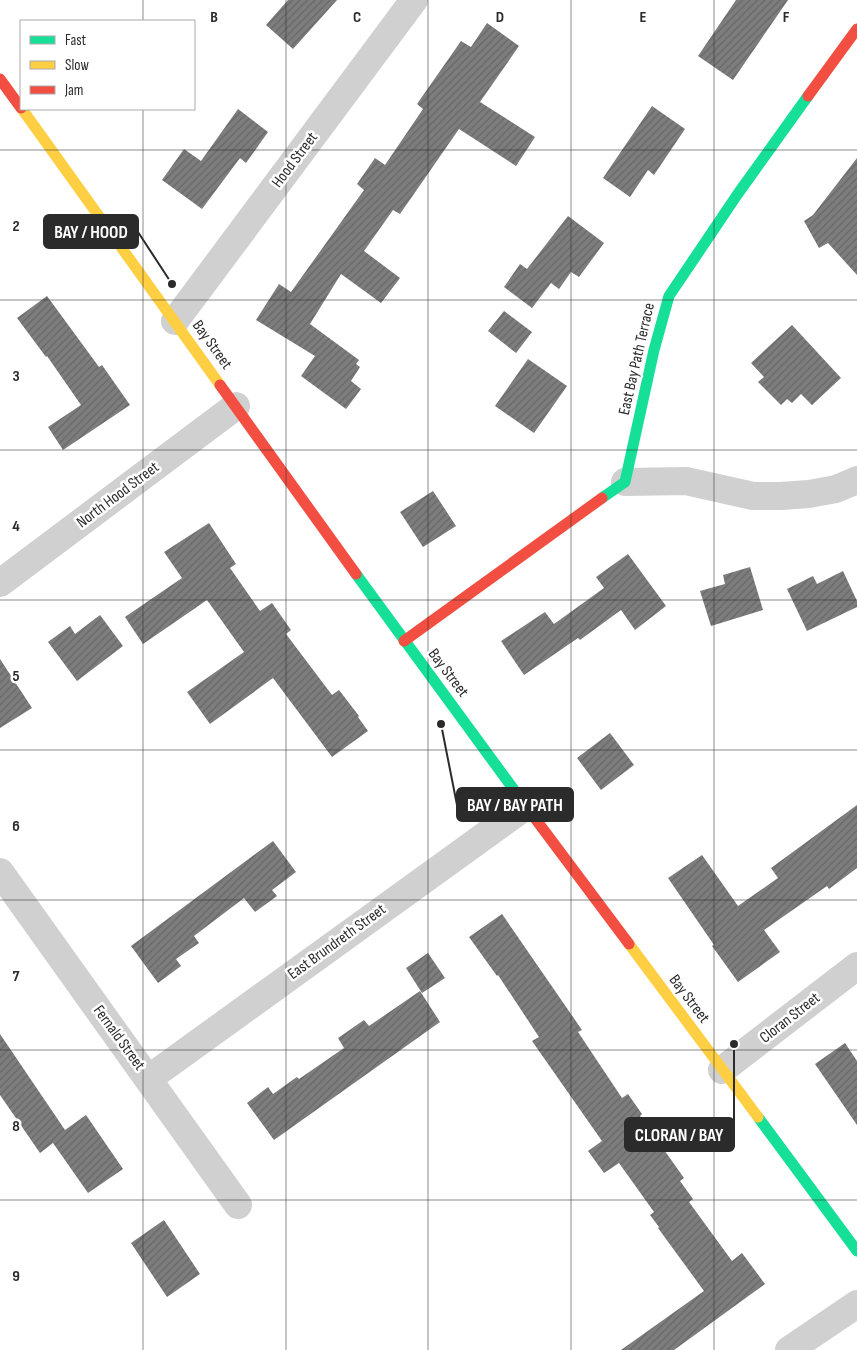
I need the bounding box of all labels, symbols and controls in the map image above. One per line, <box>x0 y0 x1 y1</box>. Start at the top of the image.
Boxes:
text: B <box>210 8 218 27</box>
text: C <box>353 8 361 27</box>
text: D <box>496 8 504 27</box>
text: E <box>640 8 647 27</box>
text: F <box>783 8 790 27</box>
legend <box>20 20 195 110</box>
text: Fast <box>65 31 87 50</box>
text: Slow <box>65 56 89 75</box>
text: Jam <box>64 81 83 100</box>
street label: Hood Street <box>268 128 322 191</box>
callout: BAY / HOOD <box>44 215 138 248</box>
text: 2 <box>12 217 20 236</box>
text: BAY / HOOD <box>54 222 128 243</box>
street label: East Bay Path Terrace <box>615 301 659 417</box>
street label: Bay Street <box>188 317 236 373</box>
text: 3 <box>12 367 20 386</box>
street label: North Hood Street <box>73 458 163 532</box>
text: 4 <box>12 517 20 536</box>
street label: Bay Street <box>424 645 472 701</box>
text: 5 <box>12 667 20 686</box>
callout: BAY / BAY PATH <box>457 788 573 821</box>
text: BAY / BAY PATH <box>467 795 563 816</box>
text: 6 <box>12 817 20 836</box>
street label: East Brundreth Street <box>284 900 390 984</box>
text: 7 <box>13 967 20 986</box>
street label: Bay Street <box>665 971 713 1027</box>
street label: Cloran Street <box>756 989 824 1047</box>
street label: Fernald Street <box>89 1002 149 1074</box>
text: 8 <box>12 1117 20 1136</box>
callout: CLORAN / BAY <box>625 1118 734 1151</box>
text: CLORAN / BAY <box>635 1125 724 1146</box>
text: 9 <box>12 1267 20 1286</box>

